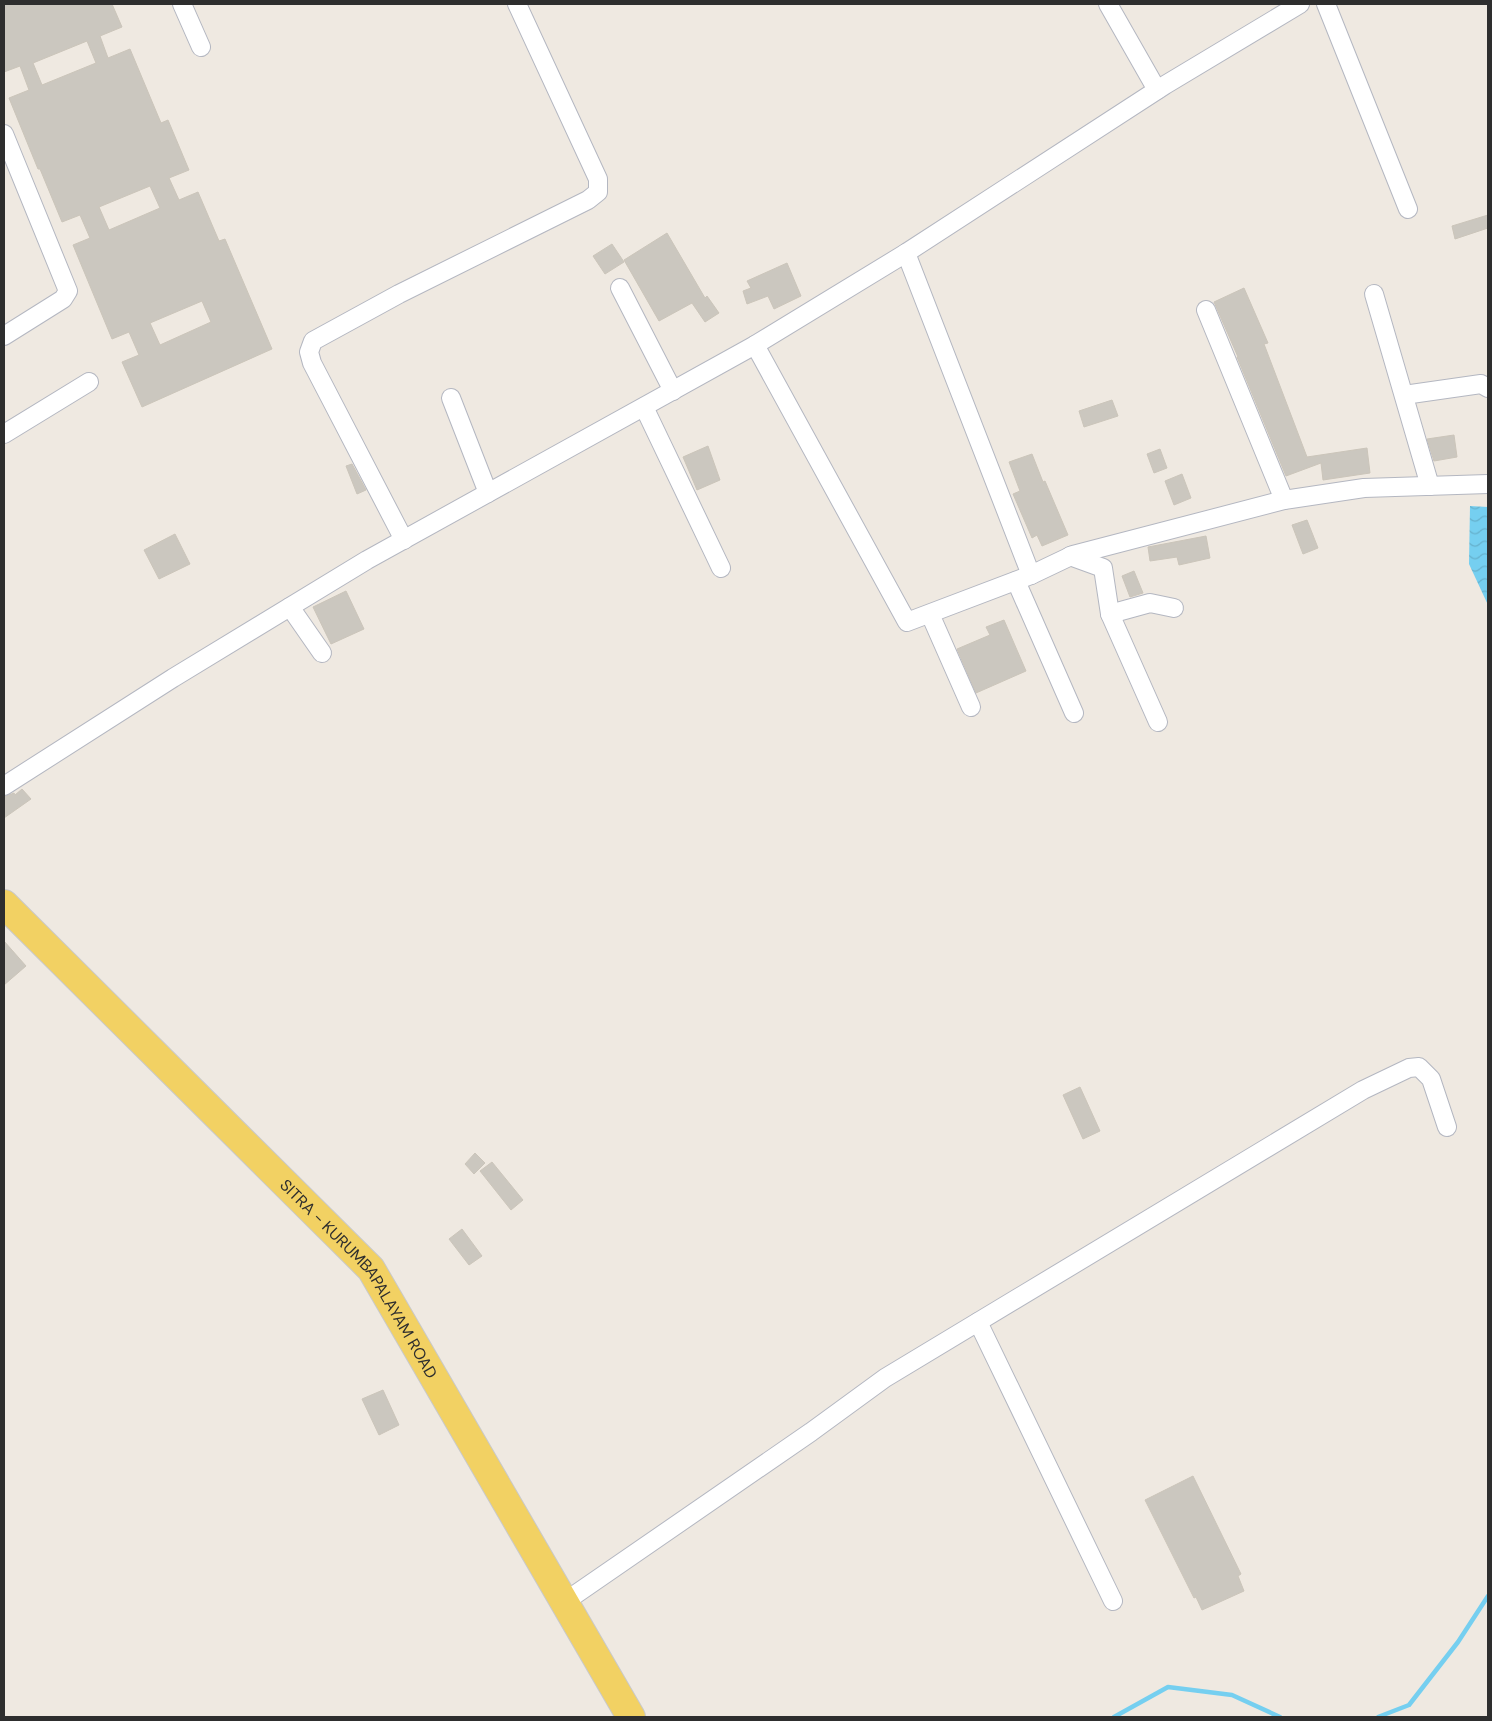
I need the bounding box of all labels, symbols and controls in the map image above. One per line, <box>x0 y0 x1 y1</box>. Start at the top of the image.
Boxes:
street label: SITRA - KURUMBAPALAYAM ROAD <box>275 1175 442 1382</box>

